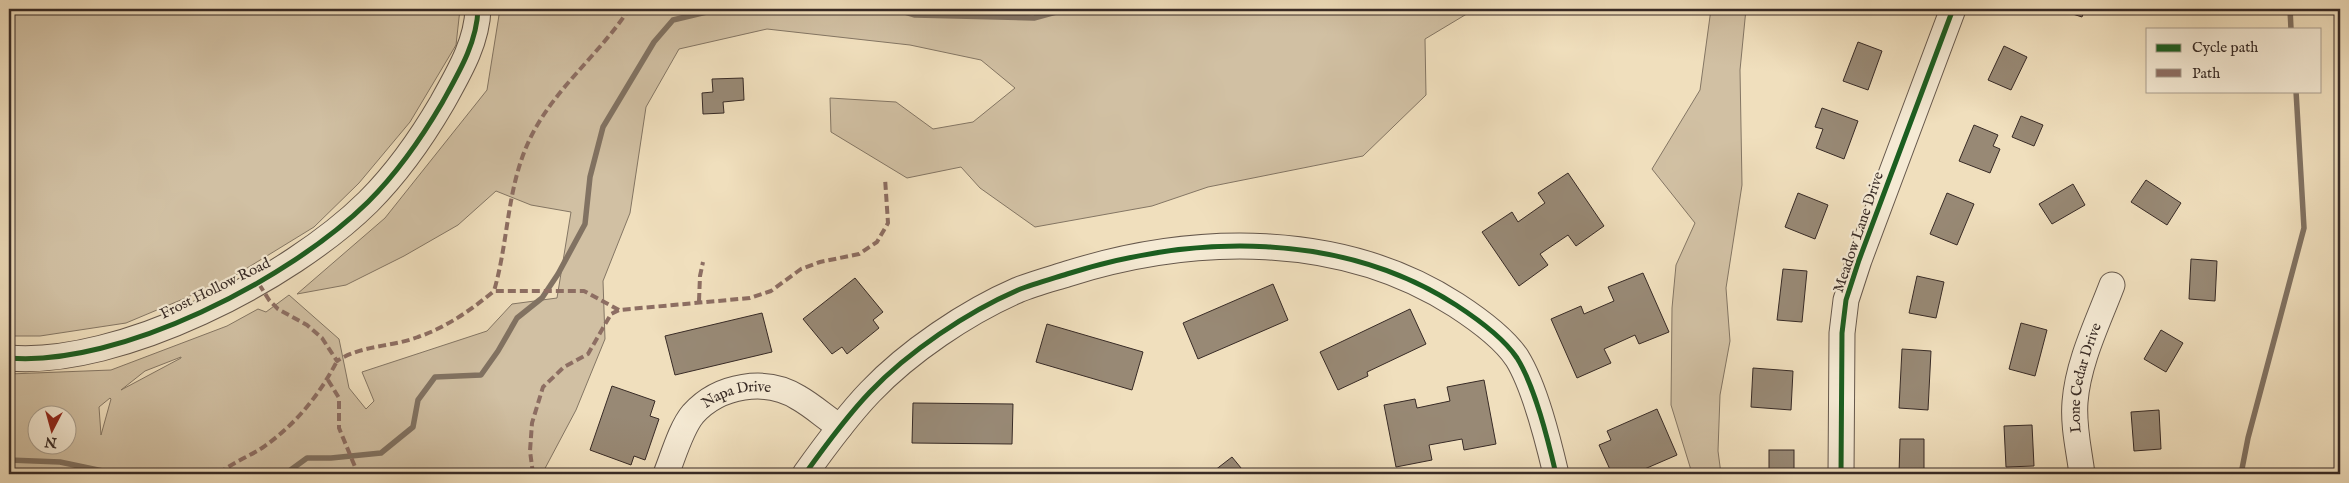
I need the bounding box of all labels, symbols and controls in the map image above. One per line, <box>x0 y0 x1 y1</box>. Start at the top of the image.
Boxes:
legend <box>2146 28 2322 92</box>
text: Cycle path <box>2192 38 2258 57</box>
text: Path <box>2192 64 2220 83</box>
street label: Meadow Lane Drive <box>1829 169 1888 295</box>
street label: Frost Hollow Road <box>157 253 274 323</box>
street label: Lone Cedar Drive <box>2066 320 2106 434</box>
street label: Napa Drive <box>698 377 772 413</box>
north arrow <box>28 406 78 456</box>
text: N <box>44 432 59 452</box>

